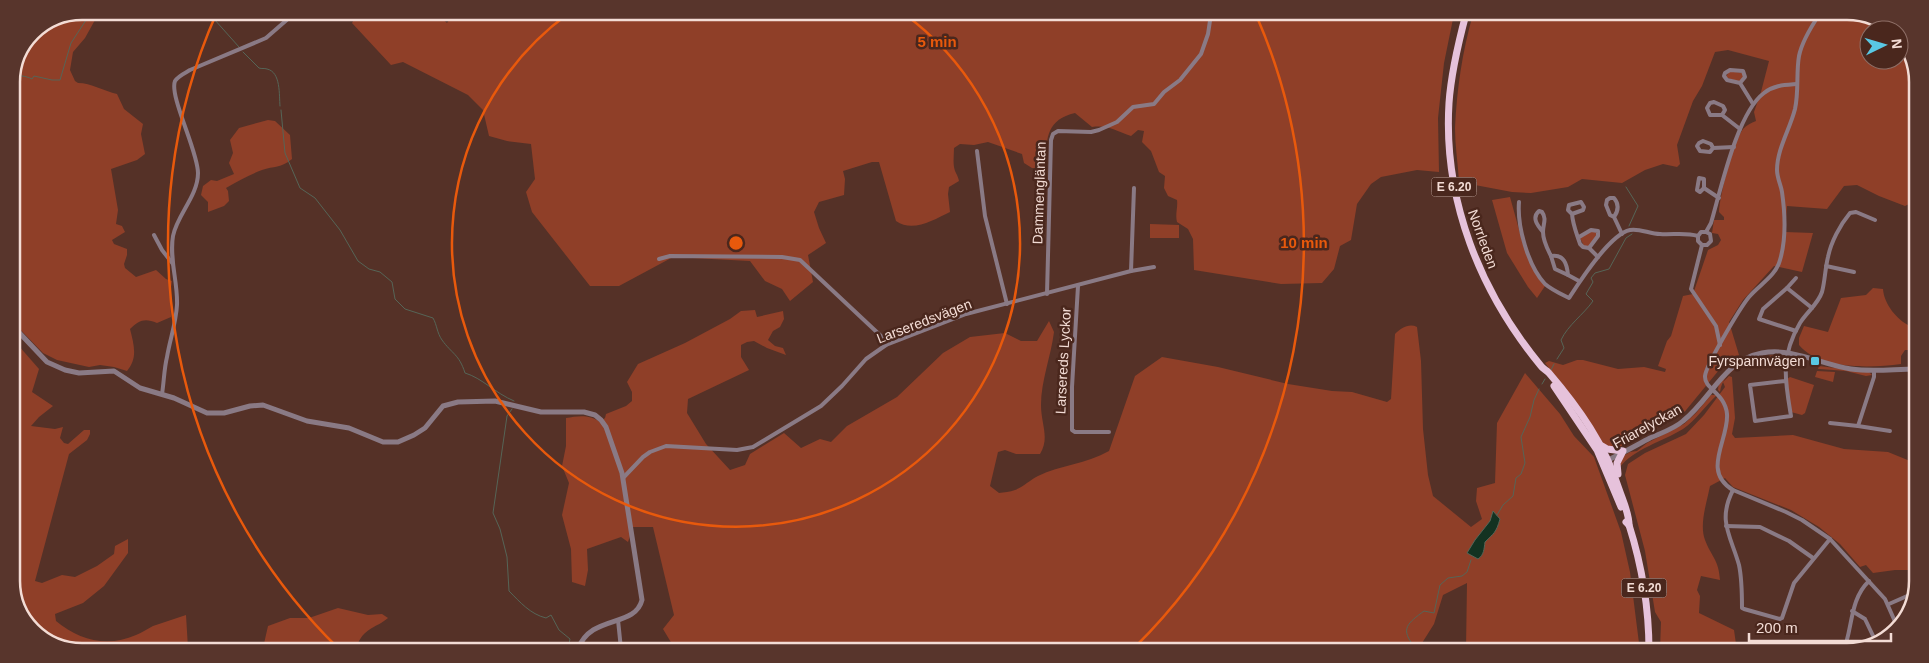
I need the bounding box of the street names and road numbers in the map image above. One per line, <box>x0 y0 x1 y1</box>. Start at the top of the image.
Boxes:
street label: Dammengläntan <box>1029 141 1049 245</box>
road number: E 6.20 <box>1432 178 1476 196</box>
street label: Norrleden <box>1465 207 1501 271</box>
street label: Larseredsvägen <box>874 296 974 346</box>
street label: Larsereds Lyckor <box>1052 307 1074 415</box>
street label: Friarelyckan <box>1610 401 1684 451</box>
road number: E 6.20 <box>1622 578 1666 598</box>

